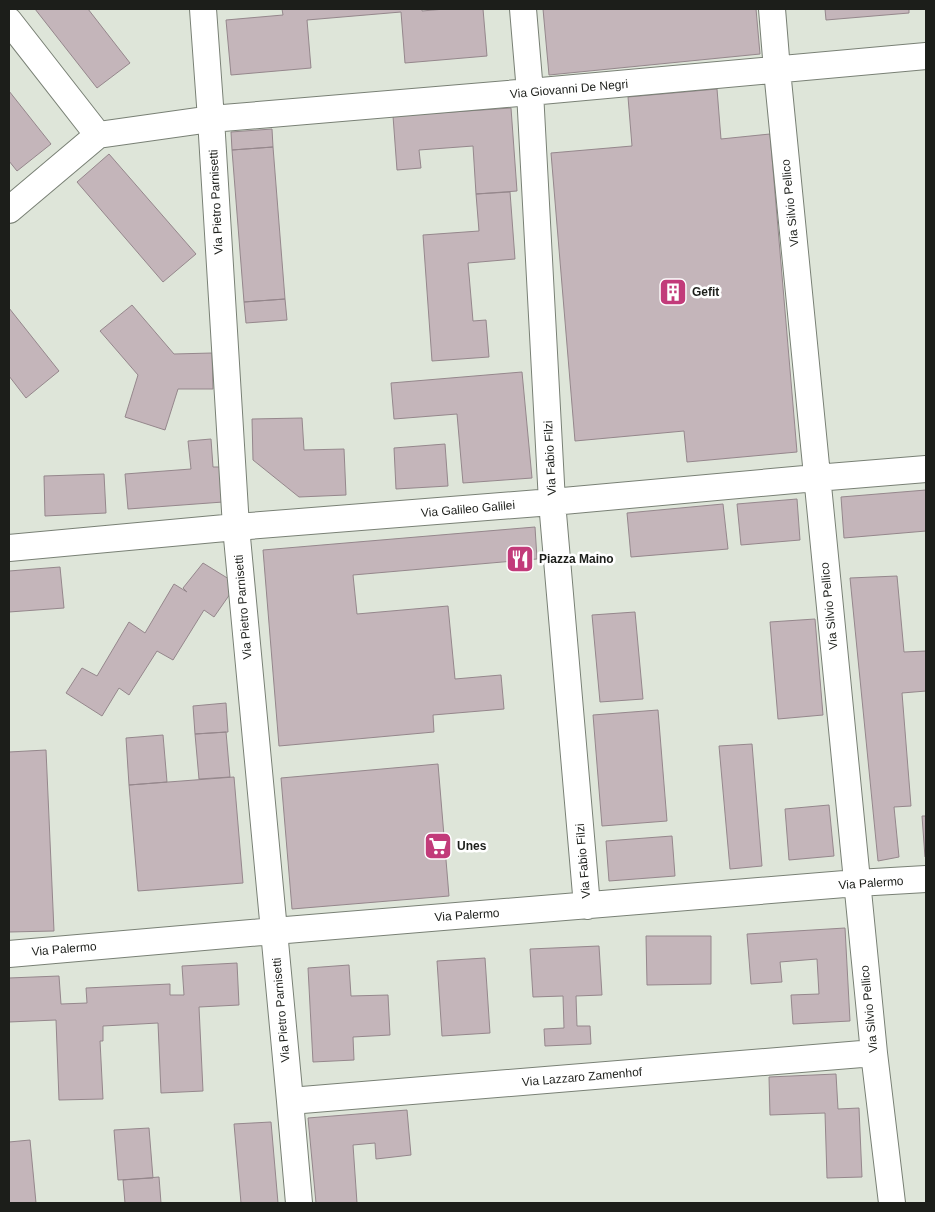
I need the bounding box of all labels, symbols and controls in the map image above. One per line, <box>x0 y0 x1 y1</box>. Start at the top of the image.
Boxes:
street label: Via Giovanni De Negri <box>509 77 629 101</box>
street label: Via Pietro Parnisetti <box>206 149 226 255</box>
street label: Via Silvio Pellico <box>778 158 802 247</box>
building icon: Gefit <box>658 277 688 307</box>
place label: Gefit <box>692 285 719 299</box>
street label: Via Fabio Filzi <box>541 420 559 496</box>
street label: Via Galileo Galilei <box>420 498 516 520</box>
restaurant icon: Piazza Maino <box>505 544 535 574</box>
place label: Piazza Maino <box>539 552 614 566</box>
street label: Via Pietro Parnisetti <box>231 554 255 660</box>
street label: Via Silvio Pellico <box>817 561 841 650</box>
street label: Via Fabio Filzi <box>573 823 593 899</box>
supermarket icon: Unes <box>423 831 453 861</box>
place label: Unes <box>457 839 487 853</box>
street label: Via Palermo <box>838 874 904 892</box>
street label: Via Palermo <box>434 906 500 924</box>
street label: Via Palermo <box>31 939 97 959</box>
street label: Via Pietro Parnisetti <box>269 957 293 1063</box>
street label: Via Silvio Pellico <box>857 964 881 1053</box>
street label: Via Lazzaro Zamenhof <box>521 1065 643 1089</box>

